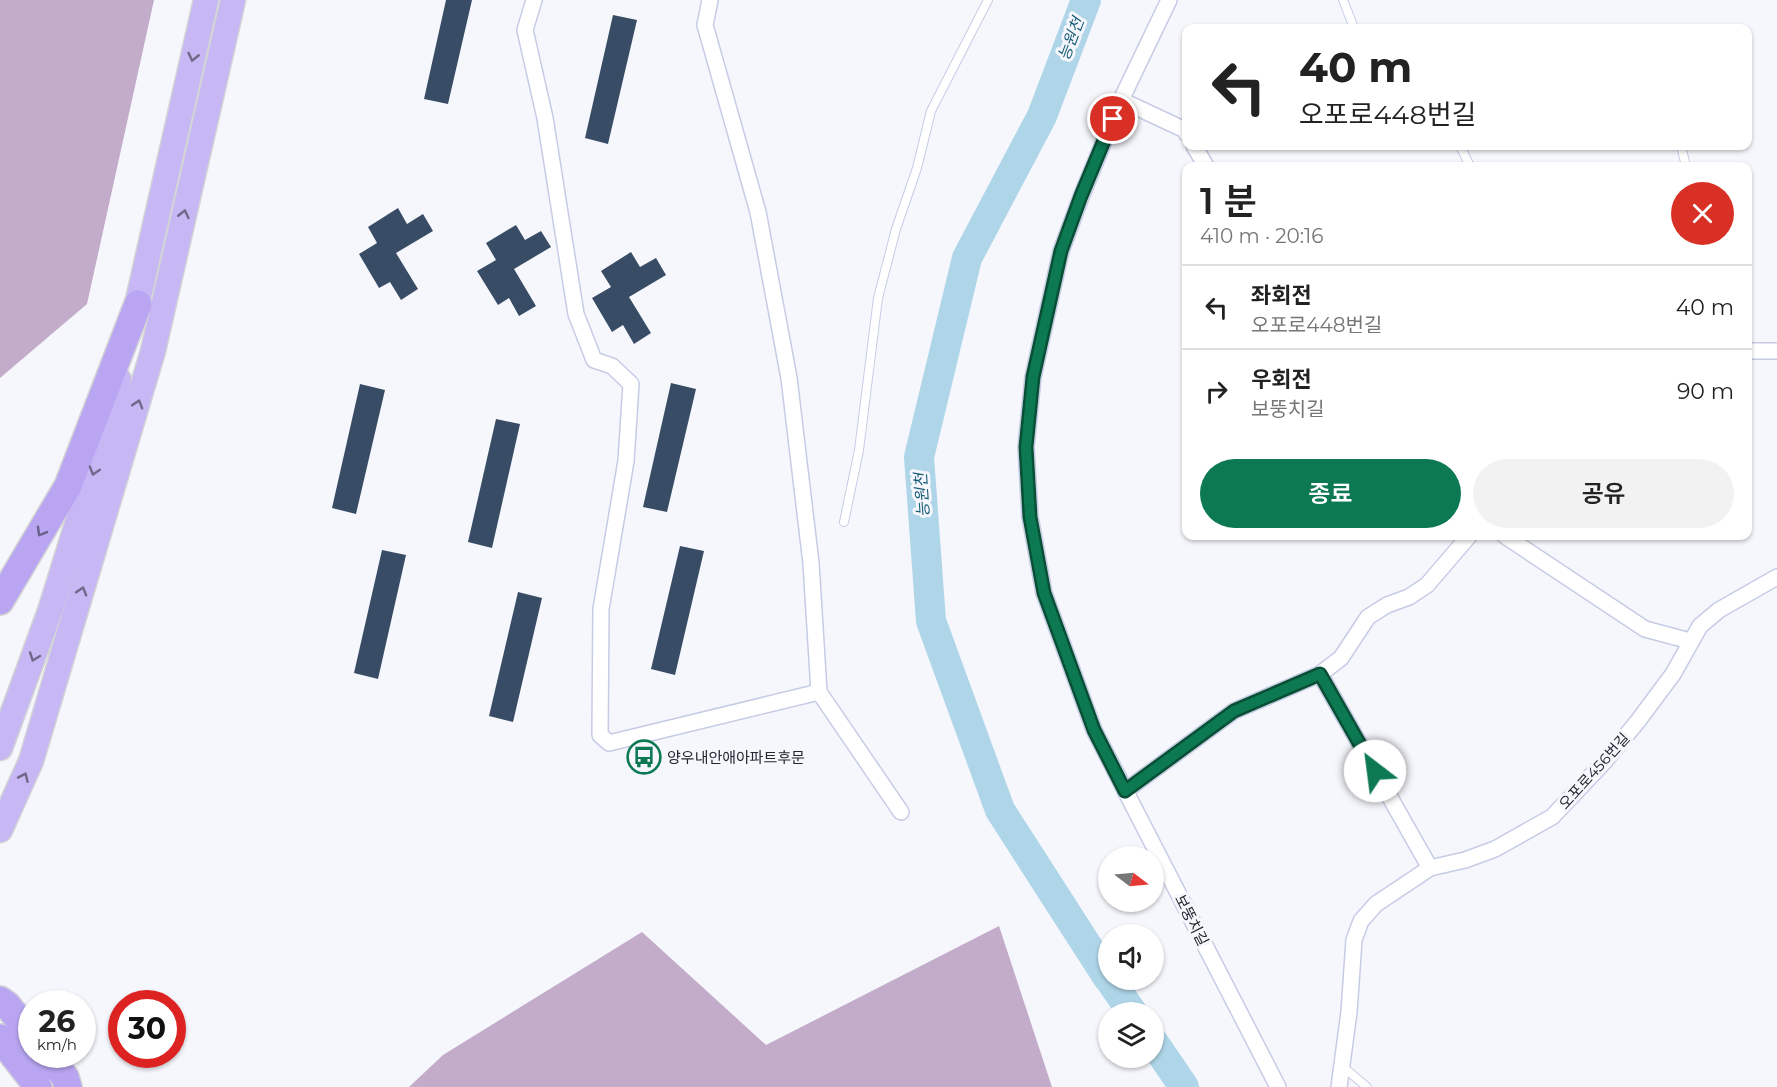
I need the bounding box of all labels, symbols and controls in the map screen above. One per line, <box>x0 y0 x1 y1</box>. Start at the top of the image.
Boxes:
water label: 능원천 <box>1054 13 1089 63</box>
text: 40 m <box>1299 41 1412 93</box>
icon: left <box>1200 48 1278 126</box>
one-way arrow <box>187 52 200 62</box>
pin <box>1087 93 1138 144</box>
text: 오포로448번길 <box>1299 98 1476 131</box>
icon: arrive <box>1096 102 1129 135</box>
text: 1 분 <box>1200 179 1257 223</box>
button: close <box>1671 182 1734 245</box>
one-way arrow <box>177 210 190 220</box>
text: 410 m · 20:16 <box>1200 224 1323 248</box>
text: 좌회전 <box>1251 282 1312 309</box>
icon: left <box>1200 291 1233 324</box>
text: 40 m <box>1676 294 1734 321</box>
text: 오포로448번길 <box>1251 313 1382 337</box>
text: 우회전 <box>1251 366 1312 393</box>
icon: right <box>1200 375 1233 408</box>
text: 90 m <box>1677 378 1734 405</box>
text: 보뚱치길 <box>1251 397 1325 421</box>
one-way arrow <box>131 399 143 410</box>
button: 종료 <box>1200 459 1461 528</box>
button: 공유 <box>1473 459 1734 528</box>
one-way arrow <box>88 465 101 476</box>
water label: 능원천 <box>911 470 933 518</box>
one-way arrow <box>36 526 48 536</box>
one-way arrow <box>75 586 87 596</box>
one-way arrow <box>28 651 41 662</box>
street label: 오포로456번길 <box>1555 729 1633 813</box>
bus stop icon: 양우내안애아파트후문 <box>626 739 662 775</box>
position arrow <box>1343 739 1407 803</box>
place label: 양우내안애아파트후문 <box>667 748 805 767</box>
one-way arrow <box>17 772 29 783</box>
north arrow <box>1098 846 1164 912</box>
map controls <box>1098 846 1164 1068</box>
street label: 보뚱치길 <box>1171 891 1213 949</box>
button: sound <box>1098 924 1164 990</box>
speed limit sign: 30 <box>108 990 186 1068</box>
button: layers <box>1098 1002 1164 1068</box>
text: 26 <box>39 1003 75 1040</box>
text: km/h <box>37 1035 77 1054</box>

